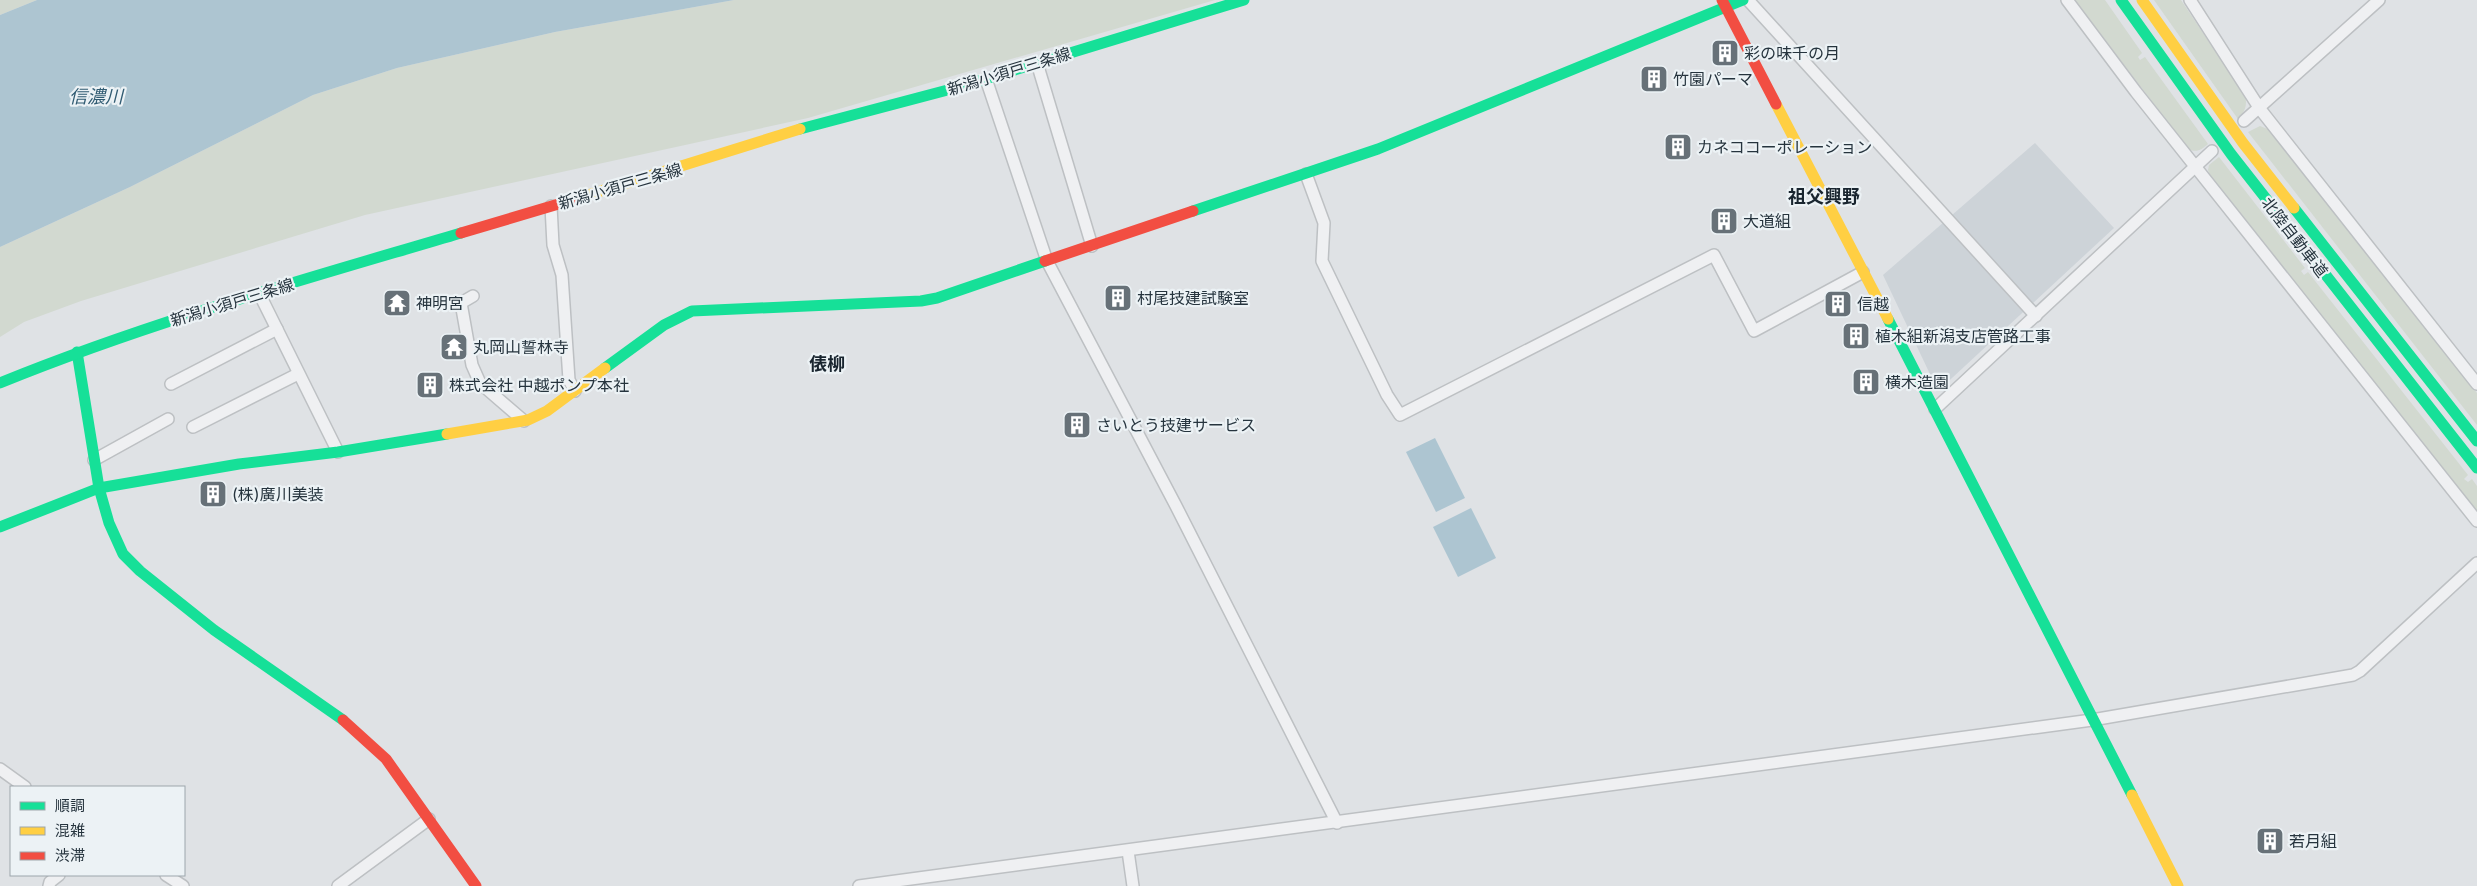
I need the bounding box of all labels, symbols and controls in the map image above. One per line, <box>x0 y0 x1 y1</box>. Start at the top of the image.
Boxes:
building icon: 彩の味千の月 <box>1710 38 1740 68</box>
street label: 新潟小須戸三条線 <box>945 43 1073 99</box>
place label: 彩の味千の月 <box>1744 43 1840 63</box>
building icon: 竹園パーマ <box>1639 64 1669 94</box>
place label: 竹園パーマ <box>1673 69 1753 89</box>
water label: 信濃川 <box>69 86 125 107</box>
building icon: カネココーポレーション <box>1663 132 1693 162</box>
place label: カネココーポレーション <box>1697 137 1872 157</box>
street label: 新潟小須戸三条線 <box>556 159 684 213</box>
district label: 祖父興野 <box>1788 186 1860 207</box>
street label: 北陸自動車道 <box>2258 193 2332 281</box>
building icon: 大道組 <box>1709 206 1739 236</box>
place label: 大道組 <box>1743 211 1791 231</box>
street label: 新潟小須戸三条線 <box>168 274 296 330</box>
building icon: 村尾技建試験室 <box>1103 283 1133 313</box>
temple icon: 神明宮 <box>382 288 412 318</box>
place label: 村尾技建試験室 <box>1137 288 1249 308</box>
building icon: 信越 <box>1823 289 1853 319</box>
place label: 神明宮 <box>416 293 464 313</box>
place label: 信越 <box>1857 294 1889 314</box>
building icon: 植木組新潟支店管路工事 <box>1841 321 1871 351</box>
place label: 植木組新潟支店管路工事 <box>1875 326 2051 346</box>
temple icon: 丸岡山誓林寺 <box>439 332 469 362</box>
place label: 丸岡山誓林寺 <box>473 337 569 357</box>
district label: 俵柳 <box>809 353 845 374</box>
building icon: 横木造園 <box>1851 367 1881 397</box>
building icon: 株式会社 中越ポンプ本社 <box>415 370 445 400</box>
place label: 横木造園 <box>1885 372 1949 392</box>
place label: 株式会社 中越ポンプ本社 <box>449 375 629 395</box>
building icon: さいとう技建サービス <box>1062 410 1092 440</box>
place label: さいとう技建サービス <box>1096 415 1256 435</box>
building icon: (株)廣川美装 <box>198 479 228 509</box>
place label: (株)廣川美装 <box>232 484 324 504</box>
legend <box>10 786 185 876</box>
text: 順調 <box>55 796 85 815</box>
text: 混雑 <box>55 821 85 840</box>
building icon: 若月組 <box>2255 826 2285 856</box>
place label: 若月組 <box>2289 831 2337 851</box>
text: 渋滞 <box>55 846 85 865</box>

